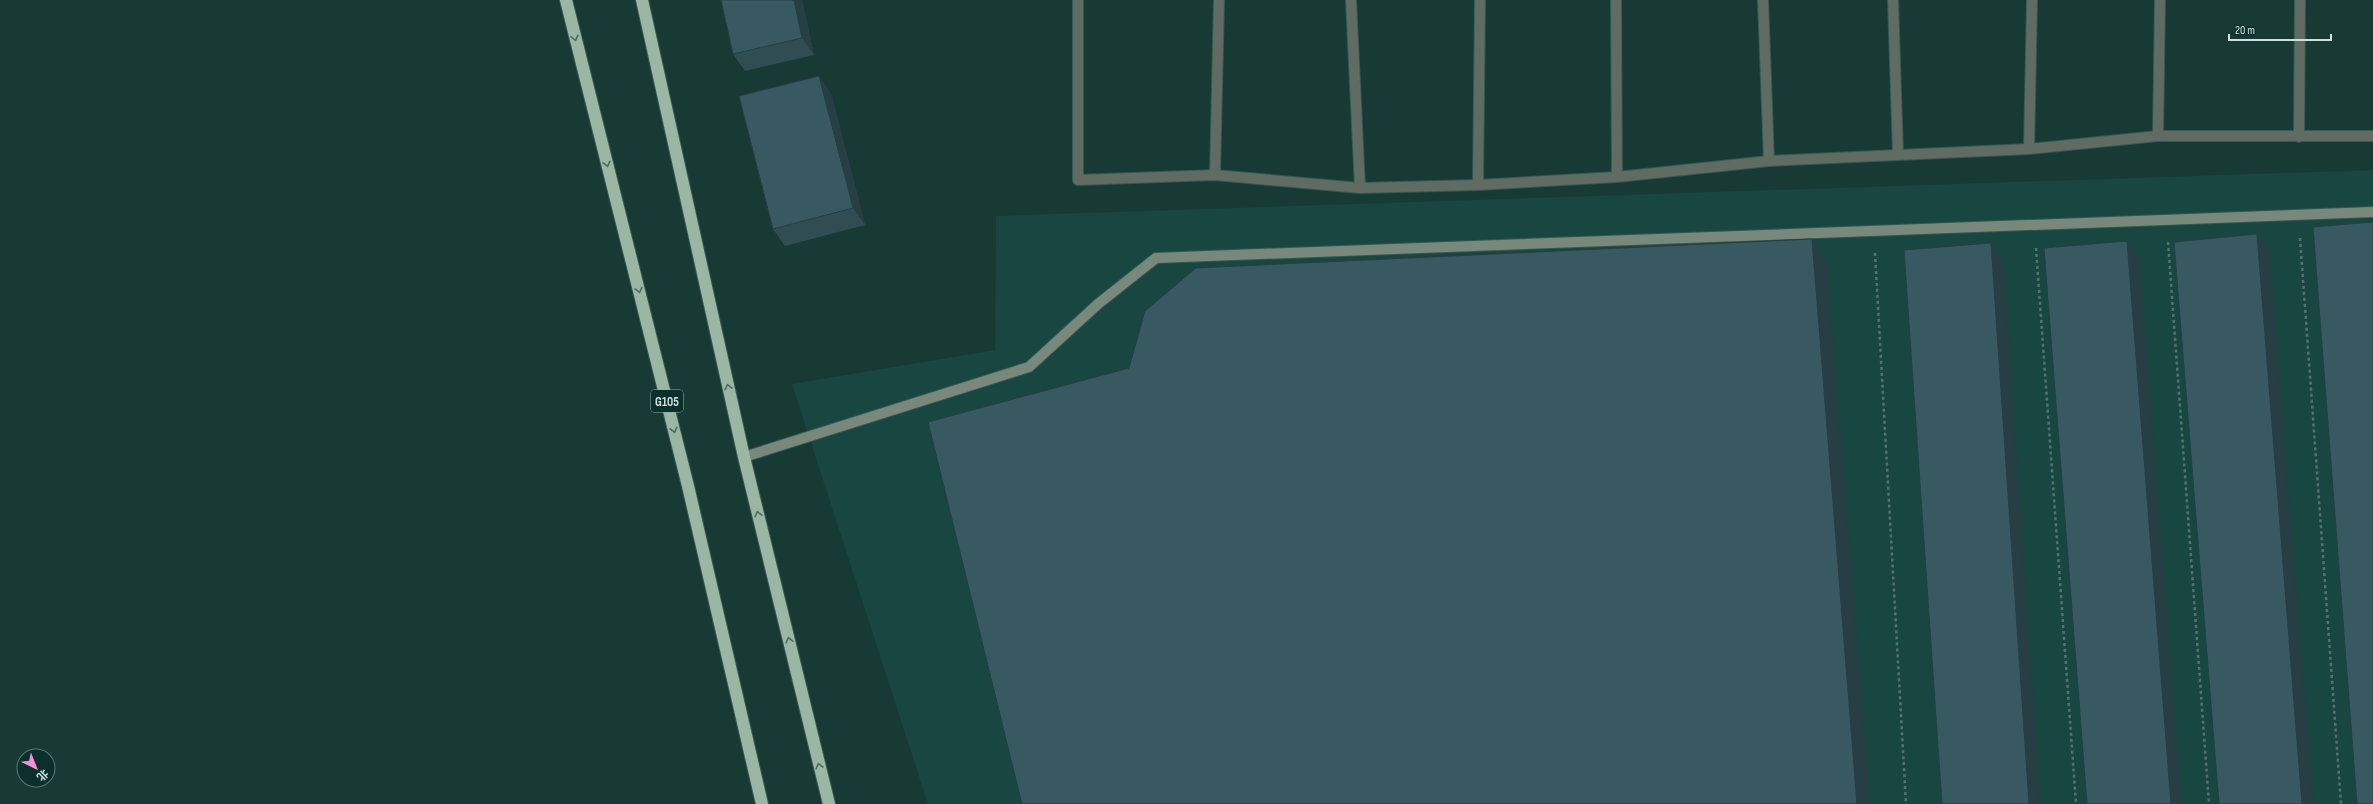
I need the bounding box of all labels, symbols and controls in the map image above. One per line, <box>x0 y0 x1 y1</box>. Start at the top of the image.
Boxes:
scale bar <box>2229 16 2331 42</box>
text: 20 m <box>2235 23 2255 38</box>
one-way arrow <box>570 34 579 41</box>
one-way arrow <box>602 160 611 167</box>
one-way arrow <box>634 287 642 293</box>
one-way arrow <box>725 384 733 390</box>
road number: G105 <box>651 390 683 412</box>
one-way arrow <box>669 426 678 433</box>
one-way arrow <box>754 510 762 517</box>
one-way arrow <box>785 637 793 643</box>
north arrow <box>16 748 56 788</box>
one-way arrow <box>816 763 824 769</box>
text: 北 <box>34 766 51 783</box>

